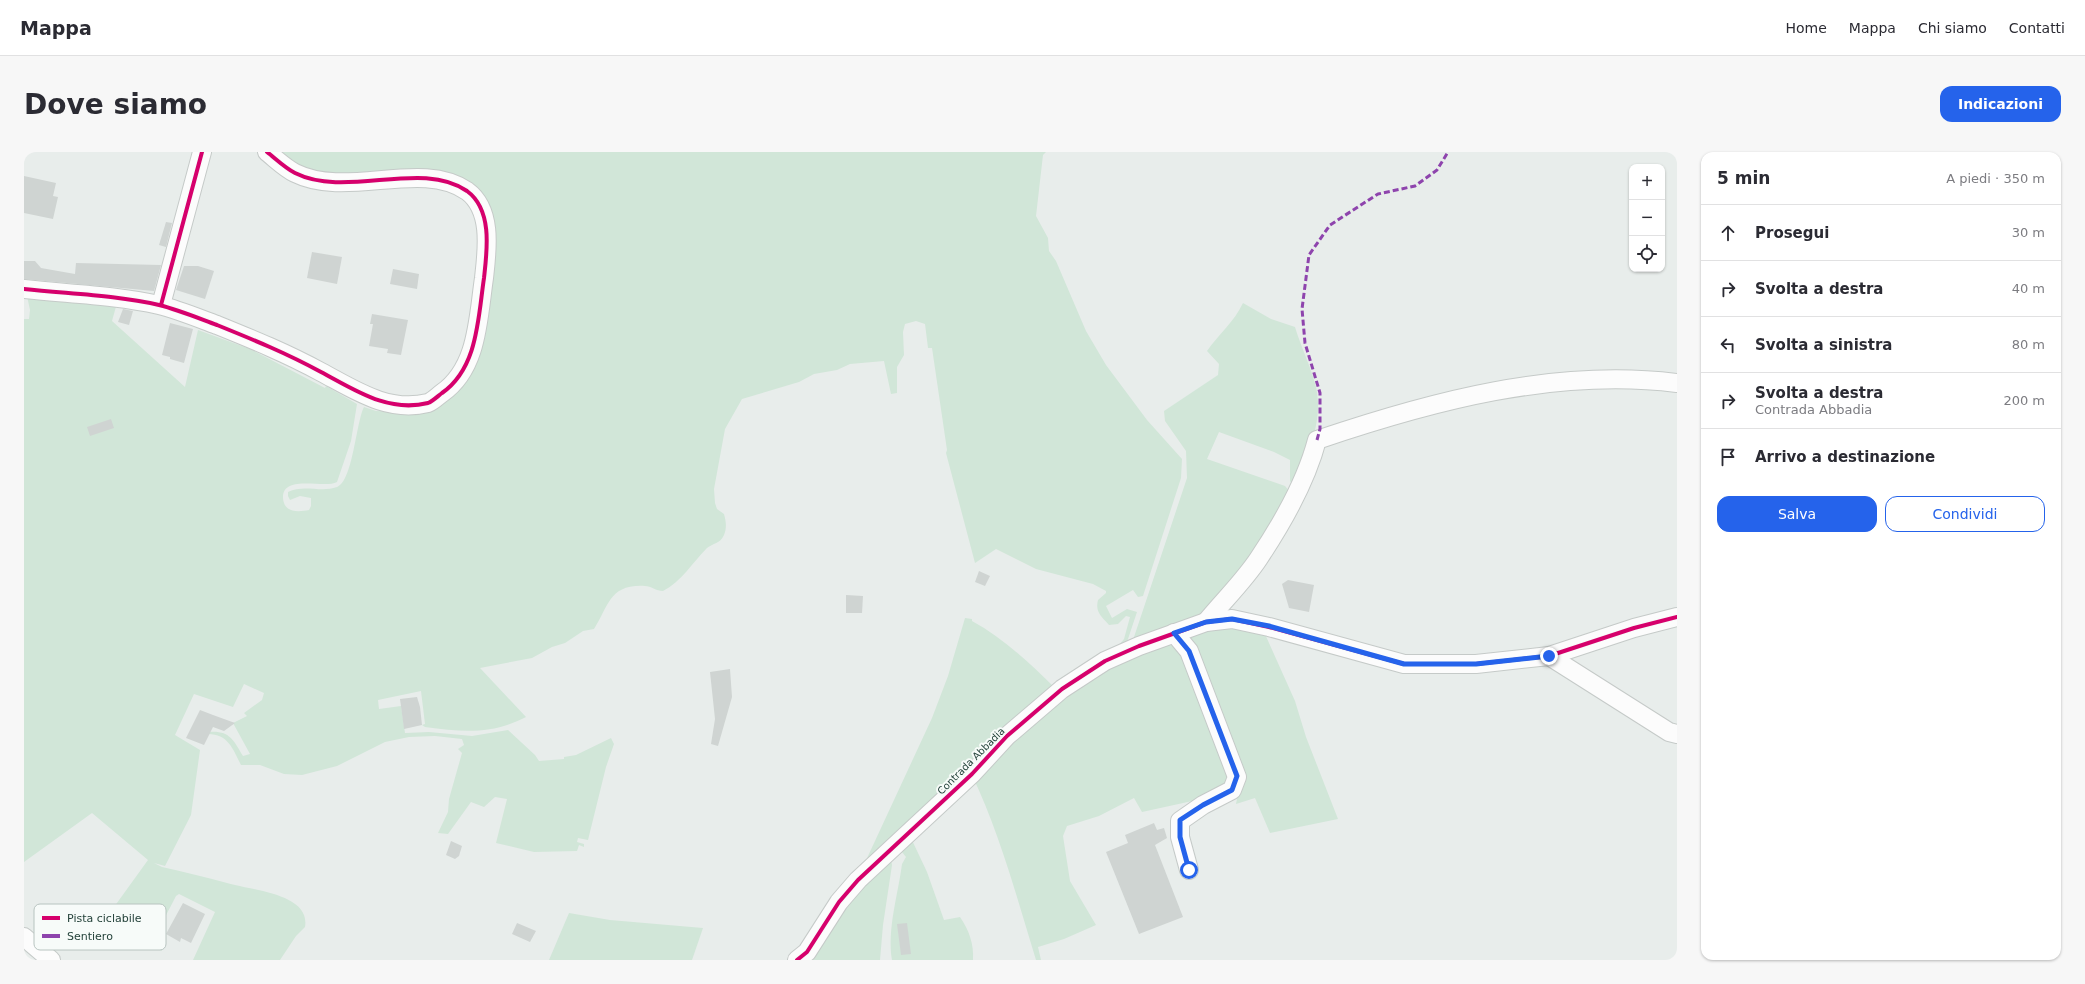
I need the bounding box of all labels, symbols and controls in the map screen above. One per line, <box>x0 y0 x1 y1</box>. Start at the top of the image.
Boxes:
text: Mappa <box>20 17 92 39</box>
text: Home <box>1786 20 1827 36</box>
text: Mappa <box>1849 20 1896 36</box>
text: Chi siamo <box>1918 20 1987 36</box>
text: Contatti <box>2009 20 2065 36</box>
button: Indicazioni <box>1940 86 2061 122</box>
text: Dove siamo <box>24 88 207 121</box>
map controls <box>1629 164 1665 272</box>
button: + <box>1629 164 1665 200</box>
text: 5 min <box>1717 168 1770 188</box>
text: A piedi · 350 m <box>1946 171 2045 186</box>
button: − <box>1629 200 1665 236</box>
icon: ahead <box>1717 222 1739 244</box>
text: Prosegui <box>1755 224 1829 242</box>
text: 30 m <box>2012 225 2045 240</box>
button: locate <box>1629 236 1665 272</box>
icon: right <box>1717 278 1739 300</box>
text: Svolta a destra <box>1755 280 1883 298</box>
text: 40 m <box>2012 281 2045 296</box>
icon: left <box>1717 334 1739 356</box>
text: Svolta a sinistra <box>1755 336 1892 354</box>
text: 80 m <box>2012 337 2045 352</box>
text: Svolta a destra <box>1755 384 1883 402</box>
icon: right <box>1717 390 1739 412</box>
text: 200 m <box>2003 393 2045 408</box>
text: Contrada Abbadia <box>1755 402 1872 417</box>
icon: arrive <box>1717 446 1739 468</box>
text: Arrivo a destinazione <box>1755 448 1935 466</box>
button: Salva <box>1717 496 1877 532</box>
button: Condividi <box>1885 496 2045 532</box>
route end <box>1540 647 1558 665</box>
street label: Contrada Abbadia <box>935 725 1007 797</box>
route start <box>1180 861 1198 879</box>
legend <box>34 904 166 950</box>
text: Pista ciclabile <box>67 912 142 925</box>
text: Sentiero <box>67 930 113 943</box>

